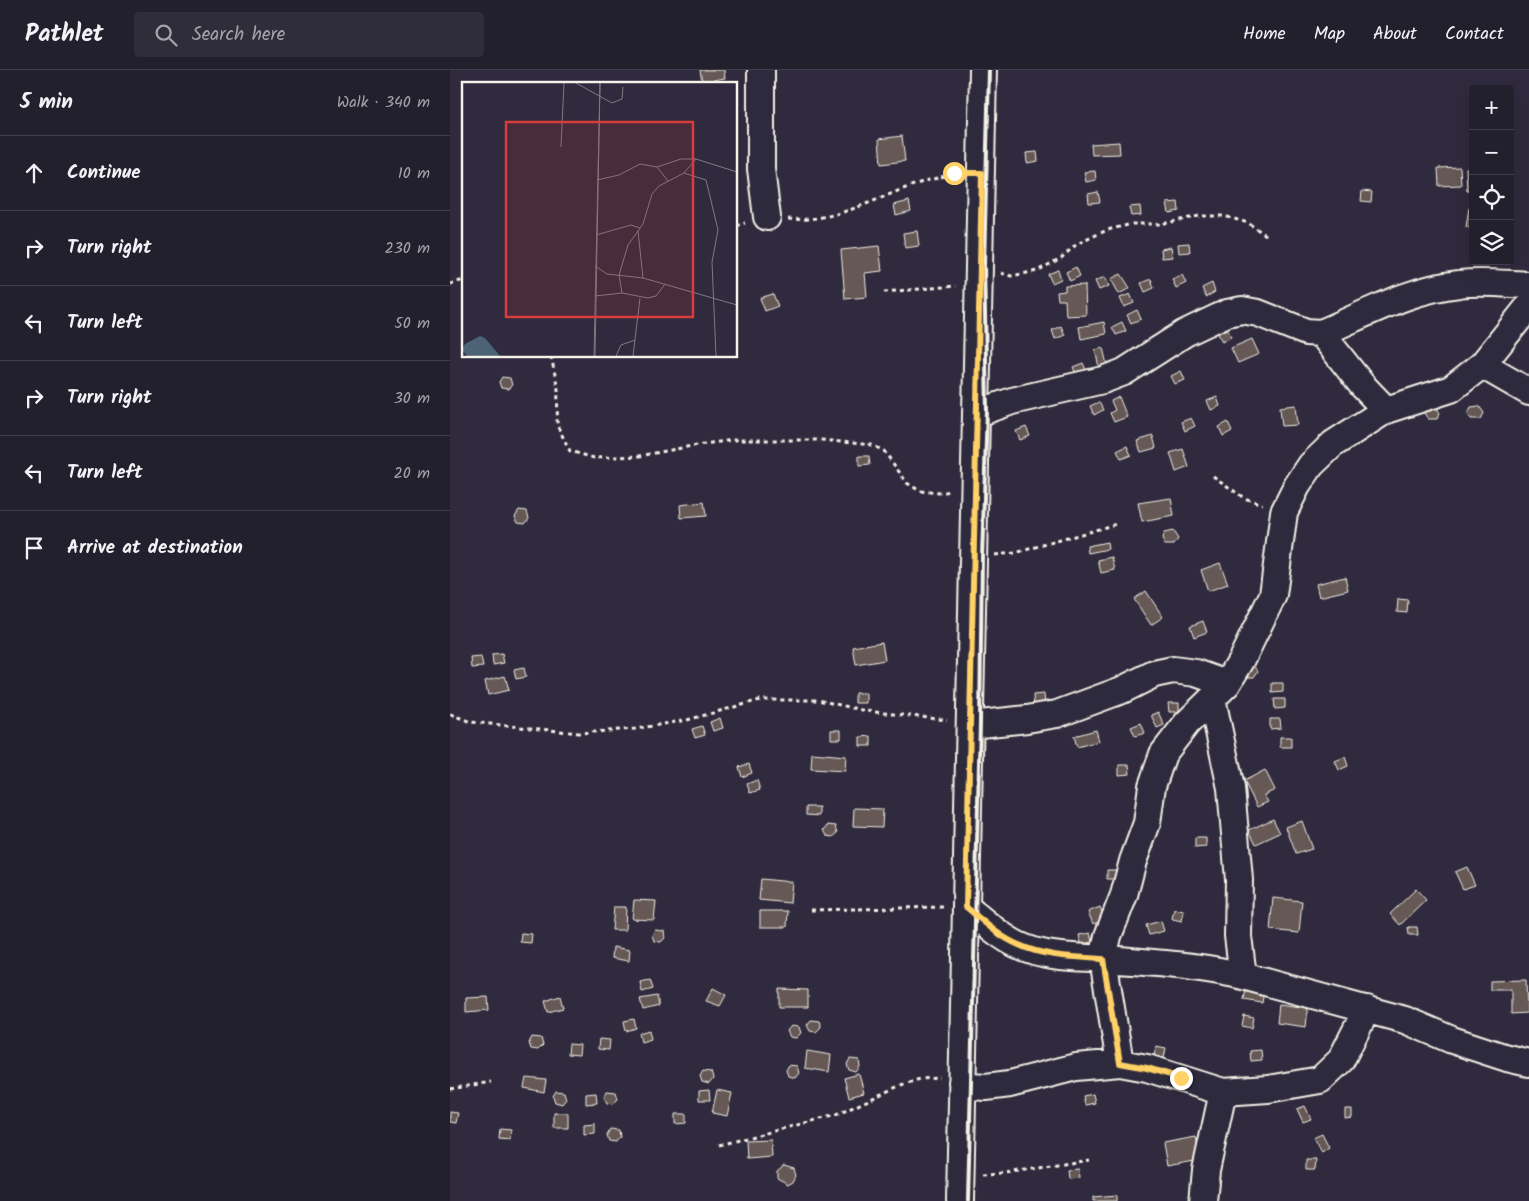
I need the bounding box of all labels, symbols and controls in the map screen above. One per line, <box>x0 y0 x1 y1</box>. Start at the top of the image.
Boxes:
search box <box>134 12 484 57</box>
text: Pathlet <box>25 15 104 54</box>
text: Search here <box>192 20 285 50</box>
text: Home <box>1243 20 1286 49</box>
text: Map <box>1314 20 1345 49</box>
text: About <box>1373 20 1417 49</box>
text: Contact <box>1445 20 1504 49</box>
icon: search <box>152 21 180 49</box>
inset map <box>462 82 738 358</box>
map controls <box>1469 85 1514 265</box>
button: + <box>1469 85 1514 130</box>
text: 5 min <box>20 86 73 119</box>
text: Walk · 340 m <box>337 90 430 115</box>
button: − <box>1469 130 1514 175</box>
text: Continue <box>67 158 140 188</box>
icon: ahead <box>20 159 48 187</box>
text: 10 m <box>398 161 430 186</box>
route start <box>943 162 966 185</box>
button: locate <box>1469 175 1514 220</box>
button: layers <box>1469 220 1514 265</box>
text: Turn right <box>67 233 152 263</box>
icon: right <box>20 234 48 262</box>
text: 230 m <box>384 236 430 261</box>
text: Turn left <box>67 308 142 338</box>
icon: left <box>20 309 48 337</box>
text: 50 m <box>394 311 430 336</box>
text: Turn right <box>67 383 152 413</box>
icon: right <box>20 384 48 412</box>
text: 30 m <box>394 386 430 411</box>
text: Turn left <box>67 458 142 488</box>
icon: left <box>20 459 48 487</box>
text: 20 m <box>394 461 430 486</box>
text: Arrive at destination <box>67 533 243 563</box>
icon: arrive <box>20 534 48 562</box>
route end <box>1170 1067 1193 1090</box>

